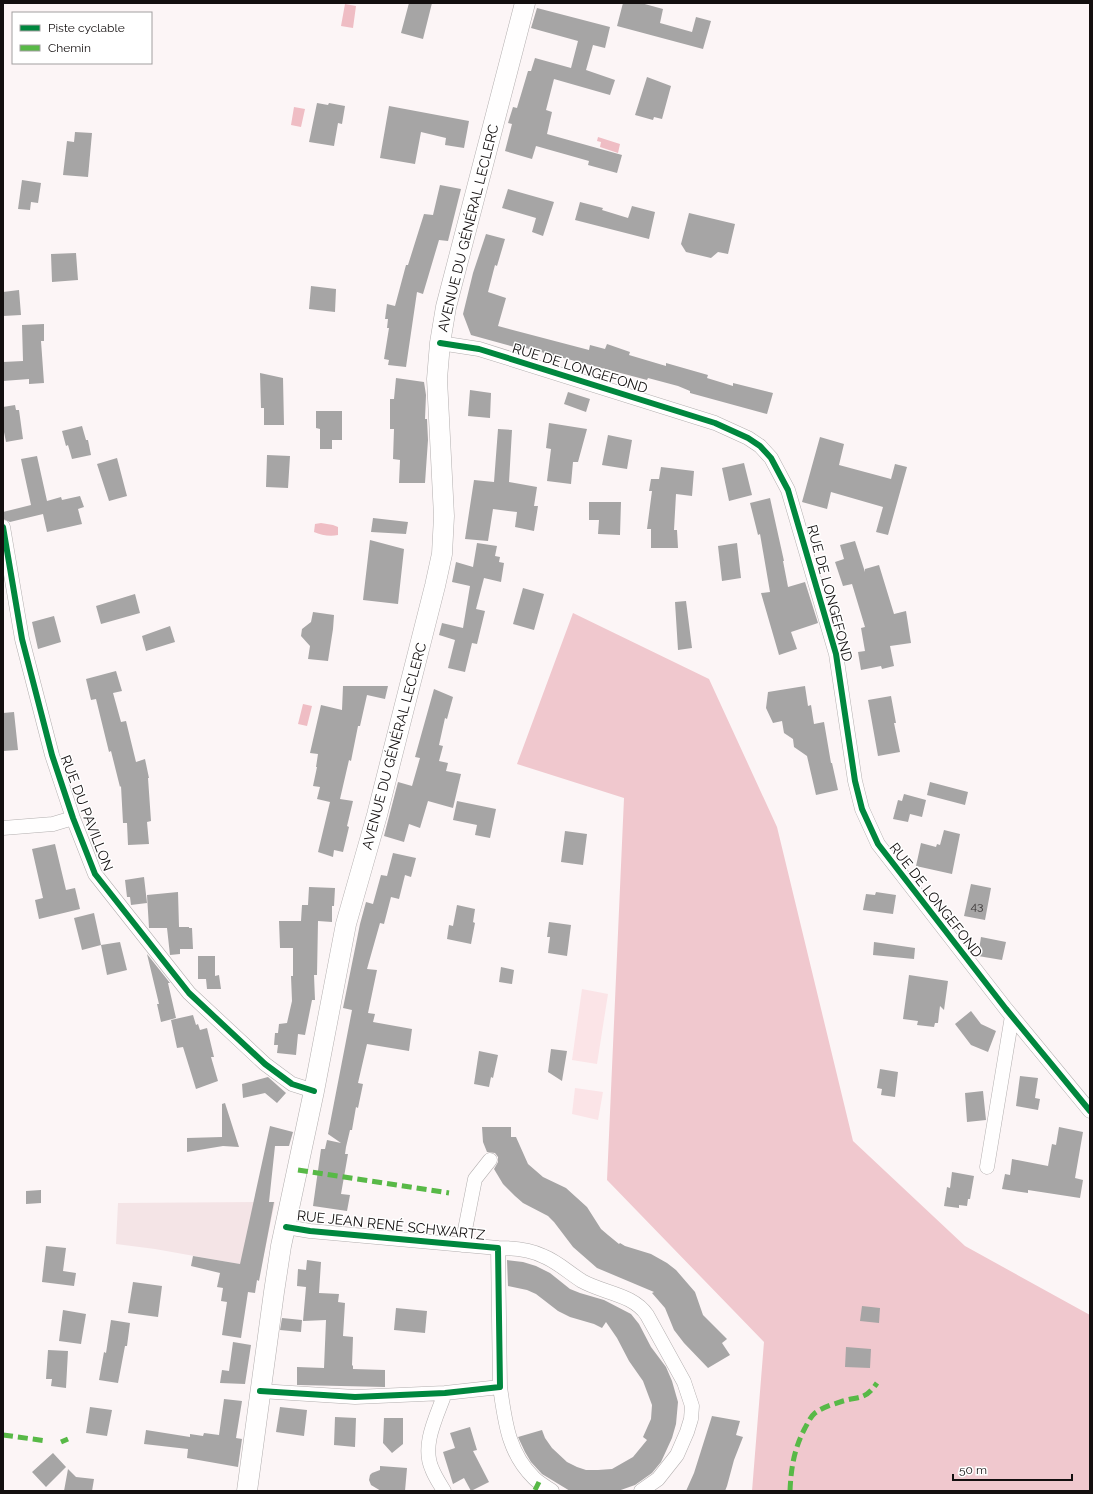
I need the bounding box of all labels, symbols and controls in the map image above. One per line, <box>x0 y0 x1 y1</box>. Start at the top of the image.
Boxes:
legend <box>12 12 152 64</box>
text: Piste cyclable <box>48 21 125 35</box>
text: Chemin <box>48 41 91 55</box>
street label: AVENUE DU GÉNÉRAL LECLERC <box>433 122 502 334</box>
street label: RUE DE LONGEFOND <box>510 340 650 396</box>
street label: RUE DE LONGEFOND <box>804 523 856 663</box>
street label: AVENUE DU GÉNÉRAL LECLERC <box>358 640 429 851</box>
street label: RUE DU PAVILLON <box>58 753 116 873</box>
street label: RUE DE LONGEFOND <box>886 840 986 960</box>
house number: 43 <box>971 899 983 913</box>
street label: RUE JEAN RENÉ SCHWARTZ <box>296 1206 486 1243</box>
scale bar <box>953 1456 1072 1482</box>
text: 50 m <box>959 1463 987 1477</box>

